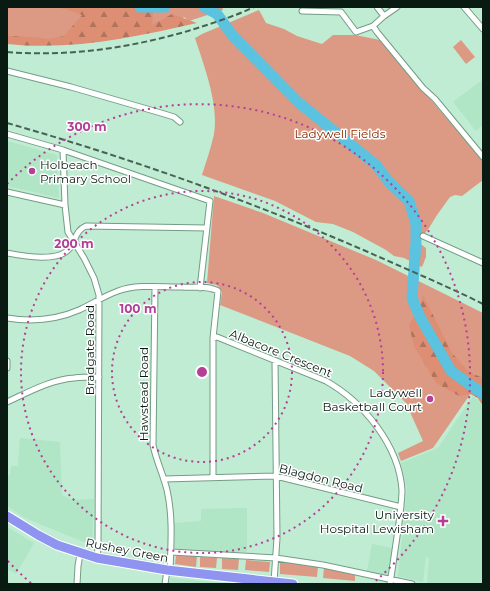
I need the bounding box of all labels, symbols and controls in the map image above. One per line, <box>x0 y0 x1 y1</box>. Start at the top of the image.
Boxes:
text: 300 m <box>66 119 107 134</box>
park label: Ladywell Fields <box>294 126 386 141</box>
place label: Holbeach Primary School <box>40 157 131 186</box>
marker: Holbeach Primary School <box>27 166 37 176</box>
text: 200 m <box>54 236 94 251</box>
text: 100 m <box>120 301 156 316</box>
street label: Bradgate Road <box>82 305 97 395</box>
street label: Albacore Crescent <box>227 326 335 380</box>
street label: Hawstead Road <box>136 347 151 441</box>
centre of rings <box>195 365 209 379</box>
place label: Ladywell Basketball Court <box>323 385 422 414</box>
marker: Ladywell Basketball Court <box>425 394 435 404</box>
street label: Blagdon Road <box>278 460 364 496</box>
place label: University Hospital Lewisham <box>320 507 434 536</box>
marker: University Hospital Lewisham <box>437 515 449 527</box>
street label: Rushey Green <box>84 535 170 565</box>

